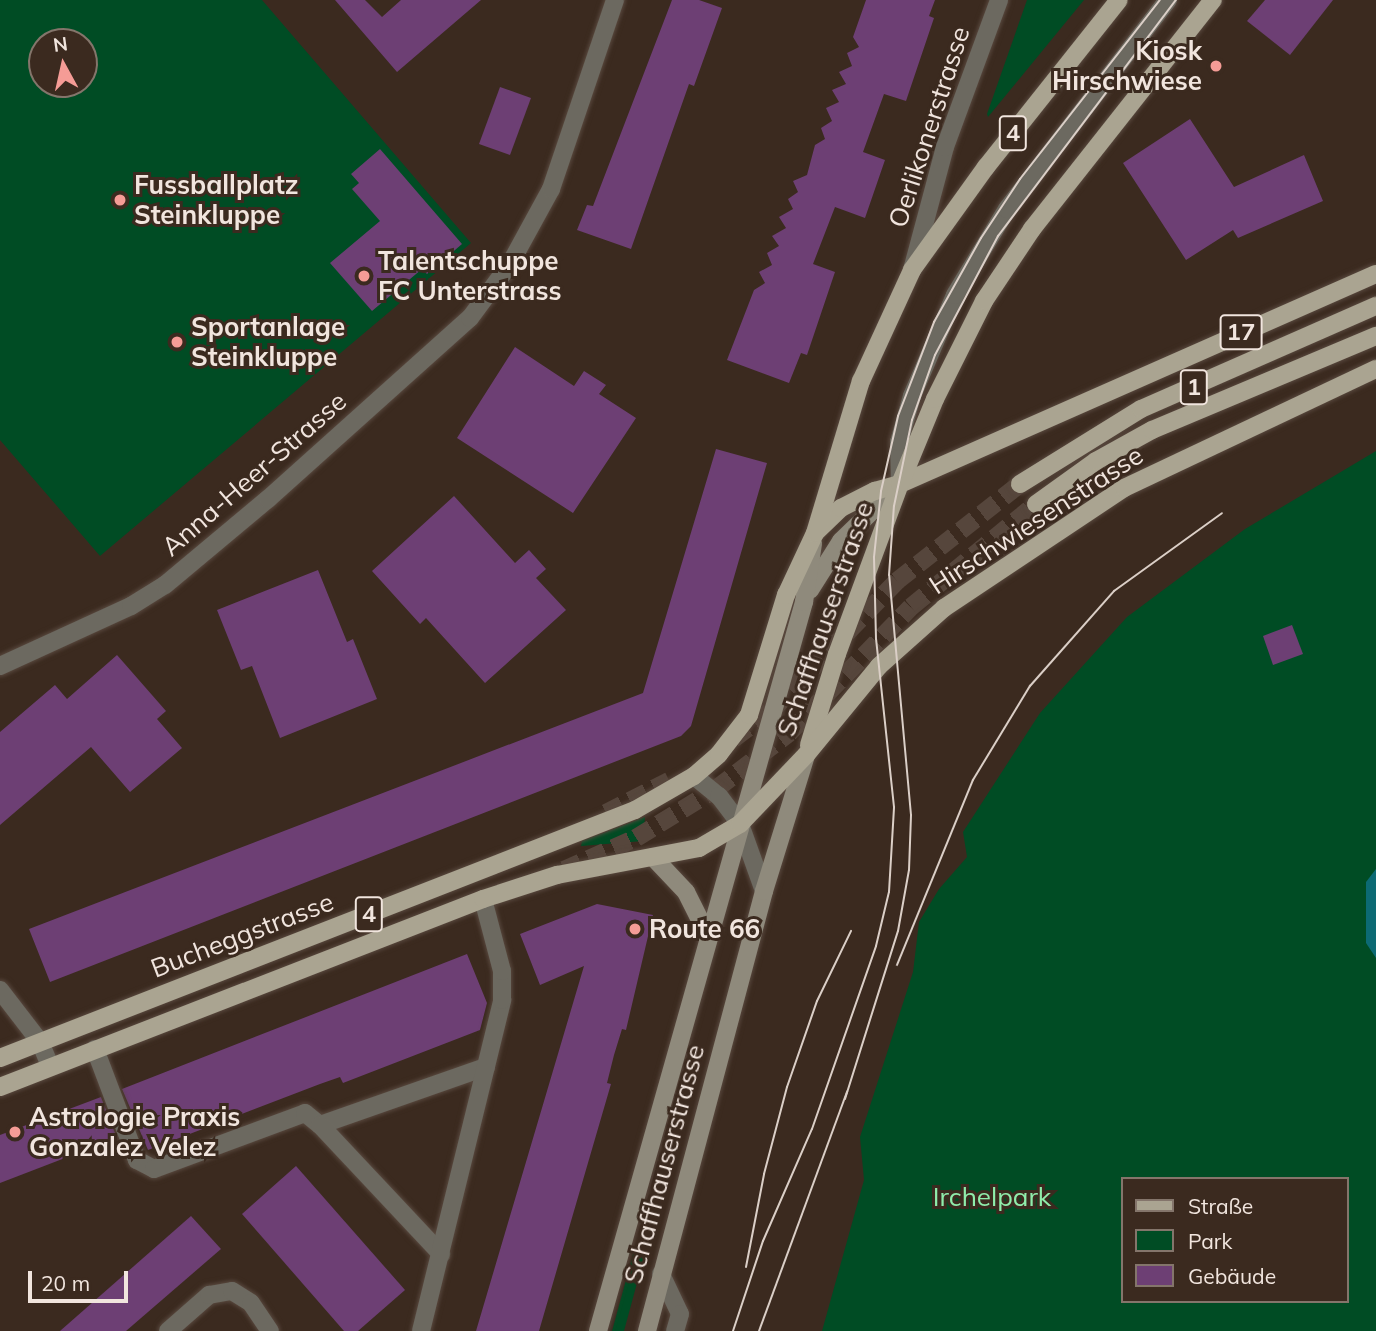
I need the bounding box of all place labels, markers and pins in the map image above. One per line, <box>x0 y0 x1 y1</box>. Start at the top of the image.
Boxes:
place label: Kiosk Hirschwiese <box>1052 35 1202 96</box>
marker: Kiosk Hirschwiese <box>1208 58 1224 74</box>
place label: Fussballplatz Steinkluppe <box>134 169 299 230</box>
marker: Fussballplatz Steinkluppe <box>112 192 128 208</box>
place label: Talentschuppe FC Unterstrass <box>378 245 561 306</box>
marker: Talentschuppe FC Unterstrass <box>356 268 372 284</box>
place label: Sportanlage Steinkluppe <box>191 311 345 372</box>
marker: Sportanlage Steinkluppe <box>169 334 185 350</box>
place label: Route 66 <box>649 913 760 945</box>
marker: Route 66 <box>627 921 643 937</box>
place label: Astrologie Praxis Gonzalez Velez <box>29 1101 240 1162</box>
marker: Astrologie Praxis Gonzalez Velez <box>7 1124 23 1140</box>

